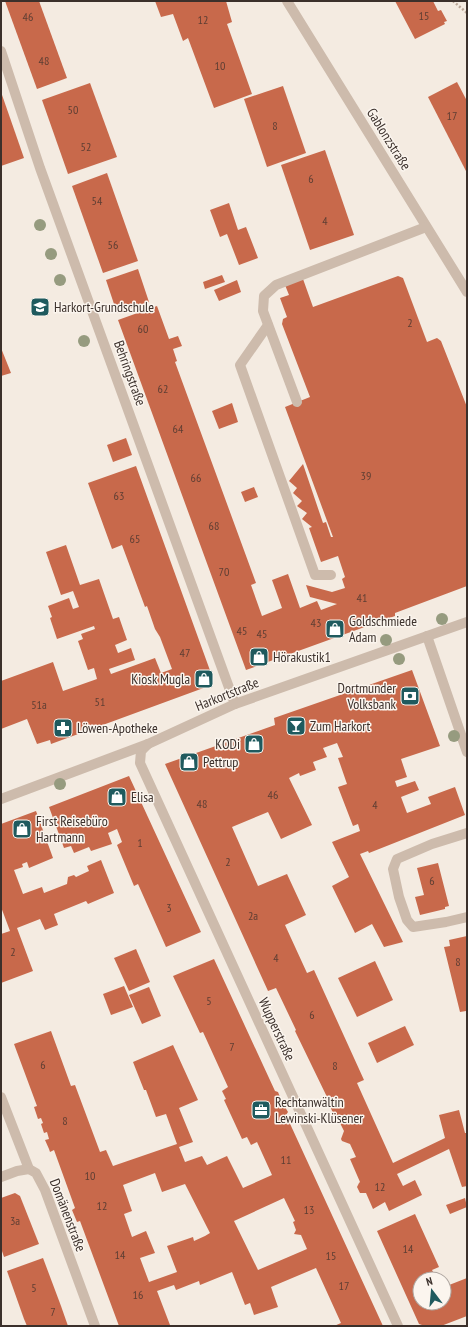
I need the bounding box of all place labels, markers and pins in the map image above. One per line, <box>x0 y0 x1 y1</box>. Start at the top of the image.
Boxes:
school or university icon: Harkort-Grundschule <box>29 296 51 318</box>
place label: Harkort-Grundschule <box>54 298 154 316</box>
place label: Goldschmiede Adam <box>349 612 417 646</box>
shop icon: Goldschmiede Adam <box>324 618 346 640</box>
shop icon: Hörakustik1 <box>248 646 270 668</box>
place label: Hörakustik1 <box>273 648 331 666</box>
shop icon: Kiosk Mugla <box>193 668 215 690</box>
place label: Kiosk Mugla <box>131 670 190 688</box>
place label: Dortmunder Volksbank <box>338 679 397 713</box>
bank icon: Dortmunder Volksbank <box>399 685 421 707</box>
bar icon: Zum Harkort <box>285 715 307 737</box>
pharmacy icon: Löwen-Apotheke <box>52 717 74 739</box>
place label: Zum Harkort <box>310 717 371 735</box>
place label: Löwen-Apotheke <box>77 719 158 737</box>
shop icon: KODi <box>243 733 265 755</box>
place label: KODi <box>215 735 240 753</box>
shop icon: Pettrup <box>178 751 200 773</box>
place label: Pettrup <box>203 753 238 771</box>
shop icon: Elisa <box>106 786 128 808</box>
place label: Elisa <box>131 788 154 806</box>
place label: First Reisebüro Hartmann <box>36 812 108 846</box>
shop icon: First Reisebüro Hartmann <box>11 818 33 840</box>
place label: Rechtanwältin Lewinski-Klüsener <box>275 1093 363 1127</box>
office icon: Rechtanwältin Lewinski-Klüsener <box>250 1099 272 1121</box>

